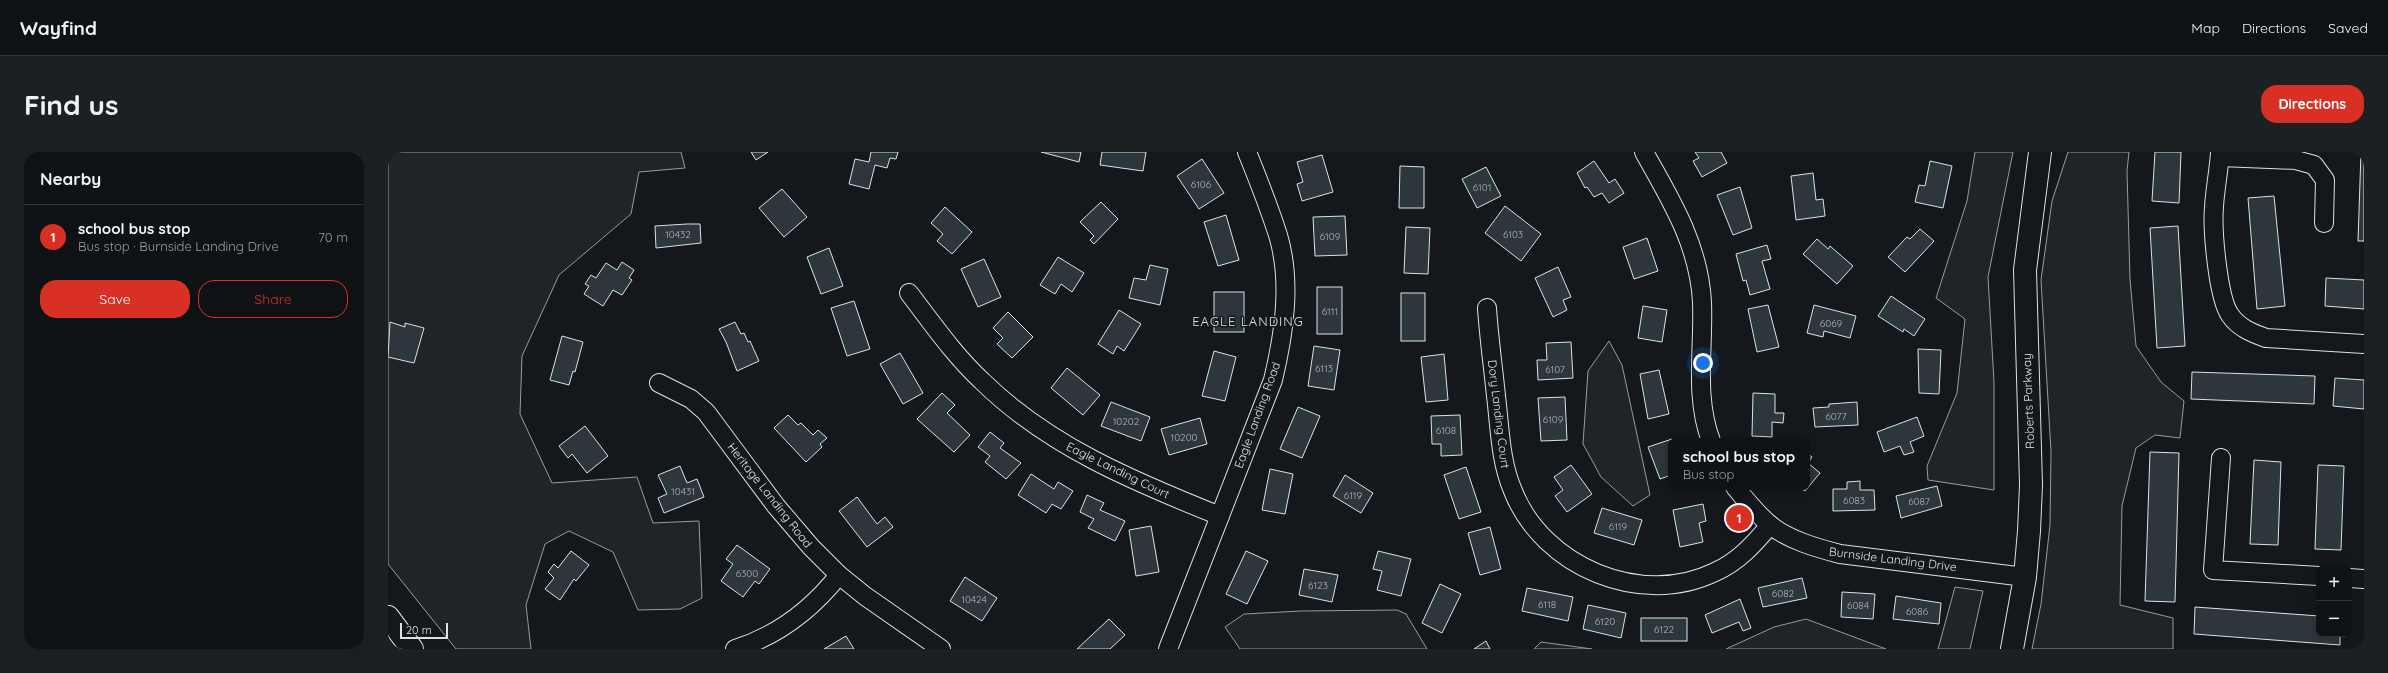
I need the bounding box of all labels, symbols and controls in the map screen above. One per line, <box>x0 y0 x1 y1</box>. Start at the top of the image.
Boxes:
text: Wayfind <box>20 16 97 40</box>
text: Map <box>2191 19 2220 37</box>
text: Directions <box>2242 19 2306 37</box>
text: Saved <box>2328 19 2368 37</box>
button: Directions <box>2261 85 2364 123</box>
text: Find us <box>24 87 118 122</box>
text: Nearby <box>40 168 101 189</box>
house number: 6106 <box>1191 178 1212 191</box>
house number: 6101 <box>1473 181 1491 194</box>
text: school bus stop <box>78 219 191 238</box>
house number: 10432 <box>665 228 691 241</box>
house number: 6103 <box>1503 228 1523 241</box>
text: 1 <box>50 229 56 245</box>
text: 70 m <box>318 229 348 245</box>
house number: 6109 <box>1320 230 1341 243</box>
text: Bus stop · Burnside Landing Drive <box>78 238 279 254</box>
button: Save <box>40 280 190 318</box>
button: Share <box>198 280 348 318</box>
house number: 6111 <box>1322 305 1338 318</box>
district label: EAGLE LANDING <box>1192 313 1304 329</box>
house number: 6069 <box>1820 317 1843 330</box>
your location <box>1693 353 1713 373</box>
street label: Roberts Parkway <box>2019 353 2037 449</box>
street label: Dory Landing Court <box>1485 359 1513 469</box>
street label: Eagle Landing Road <box>1231 360 1283 470</box>
house number: 6113 <box>1315 362 1333 375</box>
house number: 6107 <box>1545 363 1565 376</box>
house number: 6077 <box>1825 410 1847 423</box>
house number: 6109 <box>1543 413 1564 426</box>
house number: 10202 <box>1113 415 1140 428</box>
house number: 6108 <box>1436 424 1456 437</box>
house number: 10200 <box>1170 431 1198 444</box>
street label: Eagle Landing Court <box>1064 438 1172 502</box>
popup <box>1668 438 1810 490</box>
street label: Heritage Landing Road <box>724 439 816 551</box>
text: school bus stop <box>1683 447 1795 466</box>
text: Bus stop <box>1683 466 1734 482</box>
house number: 10431 <box>671 485 695 498</box>
house number: 6119 <box>1344 489 1363 502</box>
house number: 6083 <box>1843 494 1865 507</box>
house number: 6087 <box>1908 495 1930 508</box>
pin: 1 <box>1726 503 1752 533</box>
house number: 6119 <box>1609 520 1628 533</box>
street label: Burnside Landing Drive <box>1828 544 1958 574</box>
map controls <box>2316 565 2352 637</box>
button: + <box>2316 565 2352 601</box>
house number: 6300 <box>736 567 758 580</box>
house number: 6123 <box>1308 579 1328 592</box>
house number: 6082 <box>1772 587 1795 600</box>
house number: 10424 <box>961 593 987 606</box>
house number: 6118 <box>1538 598 1556 611</box>
house number: 6084 <box>1847 599 1869 612</box>
button: − <box>2316 601 2352 637</box>
house number: 6086 <box>1906 605 1929 618</box>
house number: 6120 <box>1595 615 1615 628</box>
scale bar <box>400 621 448 640</box>
text: 20 m <box>406 623 432 637</box>
house number: 6122 <box>1654 623 1675 636</box>

